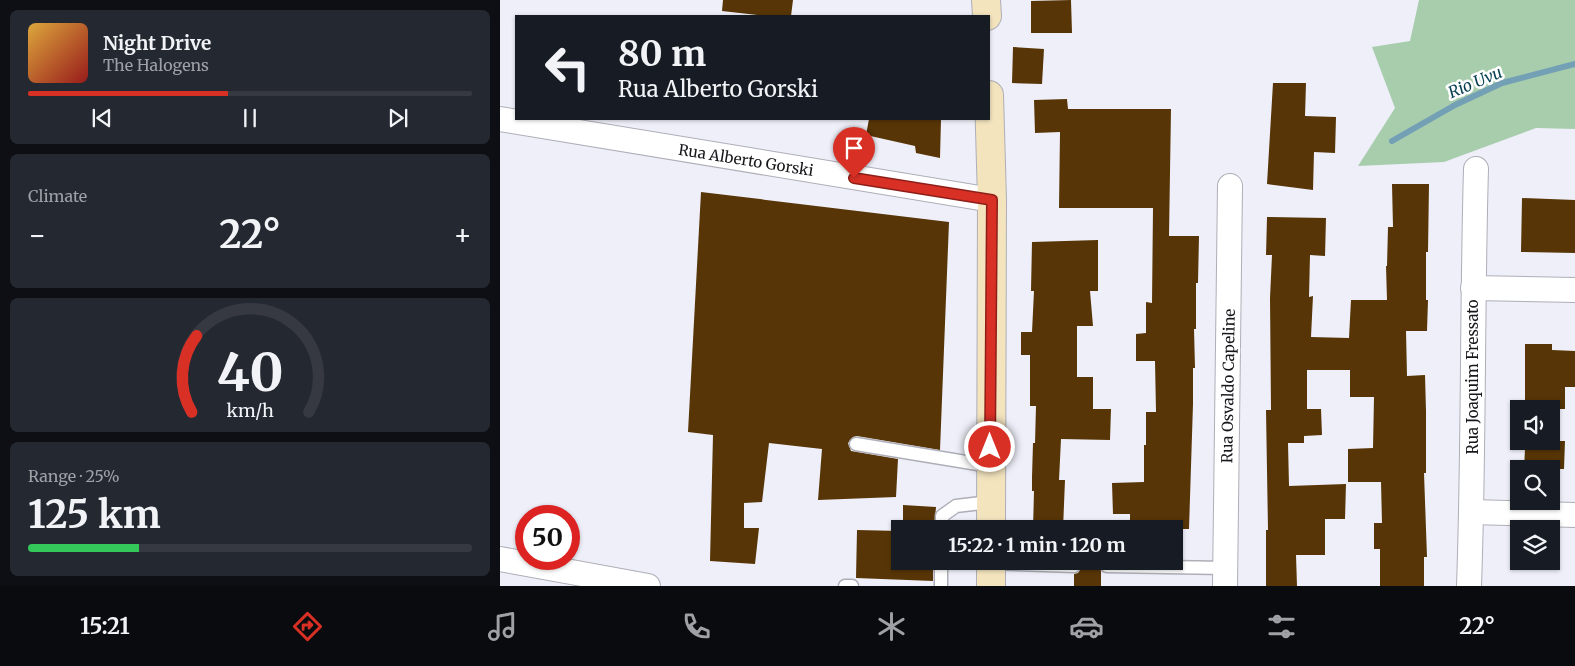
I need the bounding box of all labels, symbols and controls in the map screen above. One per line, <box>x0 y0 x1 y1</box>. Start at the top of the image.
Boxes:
text: Night Drive <box>103 31 211 55</box>
text: 80 m <box>618 32 706 76</box>
icon: left <box>535 35 600 100</box>
text: The Halogens <box>103 55 209 75</box>
water label: Rio Uvu <box>1445 62 1505 102</box>
text: Rua Alberto Gorski <box>618 75 818 103</box>
icon: previous <box>88 104 116 132</box>
icon: pause <box>236 104 264 132</box>
icon: next <box>384 104 412 132</box>
pin <box>833 127 875 178</box>
icon: arrive <box>840 134 868 162</box>
street label: Rua Alberto Gorski <box>677 140 815 180</box>
text: Climate <box>28 186 87 206</box>
text: 22° <box>219 211 281 258</box>
text: − <box>28 217 47 253</box>
text: + <box>453 217 472 253</box>
street label: Rua Joaquim Fressato <box>1463 299 1482 455</box>
street label: Rua Osvaldo Capeline <box>1217 308 1239 463</box>
text: 40 <box>217 340 283 405</box>
text: km/h <box>226 399 274 422</box>
map controls <box>1510 400 1560 570</box>
button: sound <box>1510 400 1560 450</box>
position arrow <box>963 420 1015 472</box>
button: search <box>1510 460 1560 510</box>
text: Range · 25% <box>28 466 119 486</box>
text: 125 km <box>28 491 161 538</box>
speed limit sign: 50 <box>515 505 580 570</box>
button: layers <box>1510 520 1560 570</box>
text: 15:22 · 1 min · 120 m <box>948 533 1126 557</box>
icon: directions <box>290 609 325 644</box>
icon: music <box>485 609 520 644</box>
icon: phone <box>679 609 714 644</box>
icon: climate <box>874 609 909 644</box>
icon: car <box>1069 609 1104 644</box>
icon: filters <box>1264 609 1299 644</box>
text: 15:21 <box>80 612 130 640</box>
text: 22° <box>1459 612 1495 640</box>

